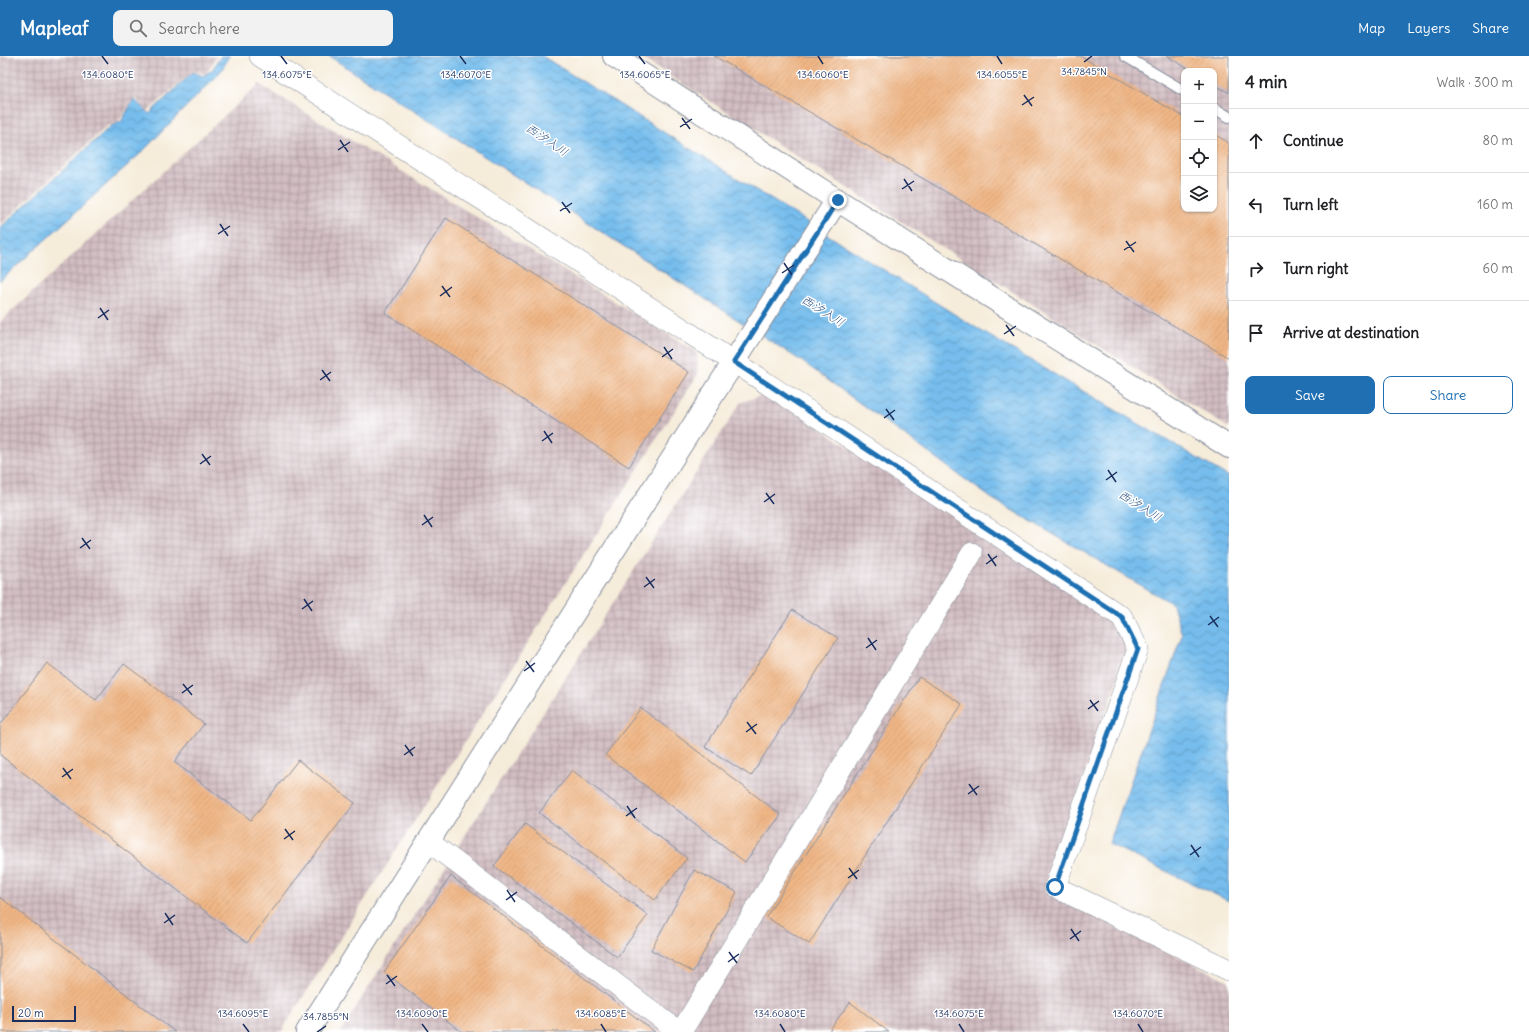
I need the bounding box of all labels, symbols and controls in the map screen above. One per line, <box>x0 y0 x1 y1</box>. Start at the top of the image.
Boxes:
search box <box>113 10 393 46</box>
text: Mapleaf <box>20 16 89 40</box>
icon: search <box>127 17 149 39</box>
text: Search here <box>159 19 240 38</box>
text: Map <box>1358 19 1385 37</box>
text: Layers <box>1407 19 1450 37</box>
text: Share <box>1472 19 1509 37</box>
text: 34.7845°N <box>1061 65 1107 78</box>
text: 134.6080°E <box>82 68 134 81</box>
text: 134.6075°E <box>262 68 312 81</box>
text: 134.6070°E <box>441 68 491 81</box>
text: 134.6065°E <box>620 68 670 81</box>
text: 134.6060°E <box>797 68 849 81</box>
text: 134.6055°E <box>977 68 1027 81</box>
map controls <box>1181 68 1217 212</box>
button: + <box>1181 68 1217 104</box>
text: 4 min <box>1245 71 1287 93</box>
text: Walk · 300 m <box>1437 74 1513 91</box>
button: − <box>1181 104 1217 140</box>
water label: 西汐入川 <box>523 120 571 159</box>
icon: ahead <box>1245 130 1267 152</box>
text: Continue <box>1283 131 1344 150</box>
text: 80 m <box>1482 132 1513 149</box>
button: locate <box>1181 140 1217 176</box>
button: layers <box>1181 176 1217 212</box>
route end <box>829 191 847 209</box>
icon: left <box>1245 194 1267 216</box>
text: Turn left <box>1283 195 1338 214</box>
text: 160 m <box>1477 196 1513 213</box>
icon: right <box>1245 258 1267 280</box>
text: Turn right <box>1283 259 1348 278</box>
text: 60 m <box>1482 260 1513 277</box>
water label: 西汐入川 <box>799 291 848 330</box>
icon: arrive <box>1245 322 1267 344</box>
text: Arrive at destination <box>1283 323 1419 342</box>
button: Save <box>1245 376 1375 414</box>
button: Share <box>1383 376 1513 414</box>
water label: 西汐入川 <box>1116 486 1165 525</box>
route start <box>1046 878 1064 896</box>
scale bar <box>12 1004 76 1023</box>
text: 20 m <box>18 1006 44 1020</box>
text: 134.6095°E <box>218 1007 268 1020</box>
text: 134.6090°E <box>396 1007 448 1020</box>
text: 134.6085°E <box>576 1007 626 1020</box>
text: 134.6080°E <box>754 1007 806 1020</box>
text: 134.6075°E <box>934 1007 984 1020</box>
text: 134.6070°E <box>1113 1007 1163 1020</box>
text: 34.7855°N <box>303 1010 349 1023</box>

